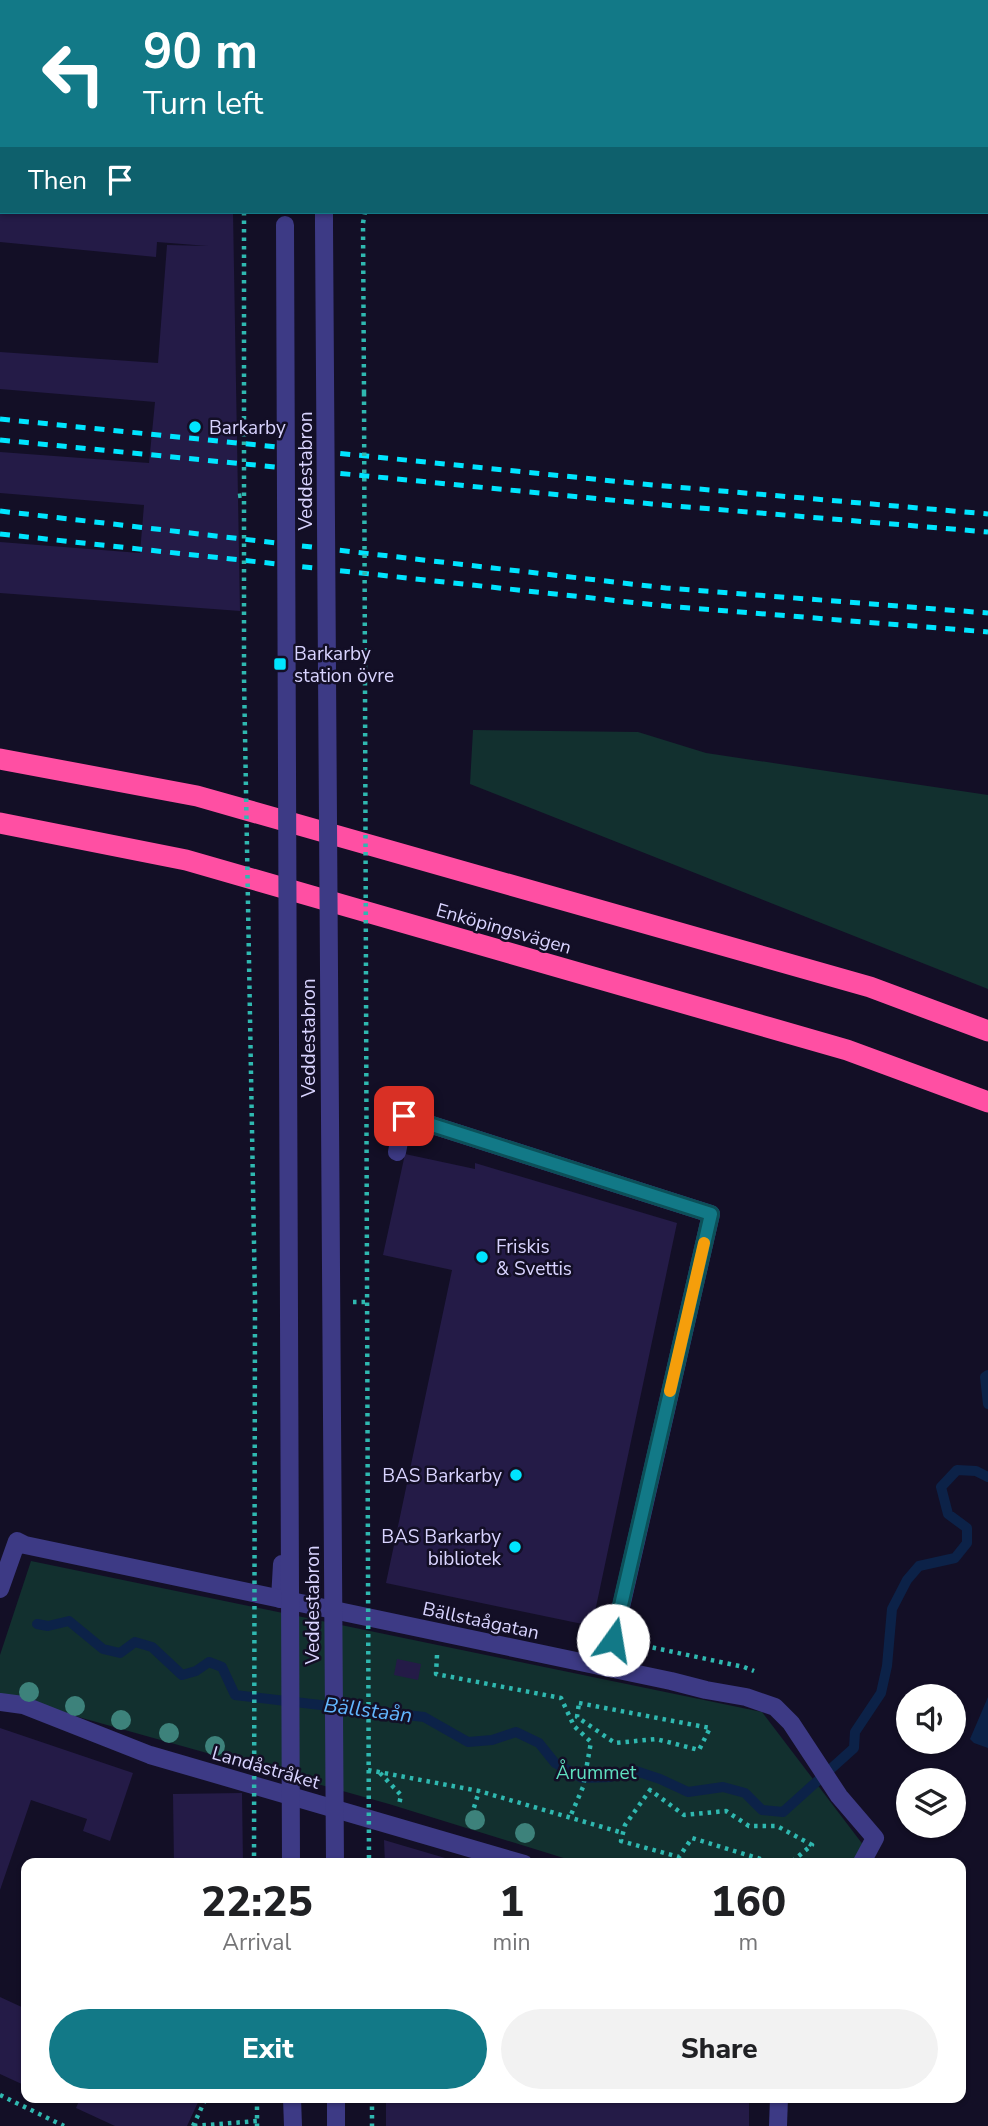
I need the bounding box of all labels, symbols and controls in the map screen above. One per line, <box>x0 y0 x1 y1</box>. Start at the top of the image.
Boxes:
text: 90 m <box>143 18 258 85</box>
icon: left <box>28 28 119 119</box>
text: Turn left <box>143 82 263 125</box>
icon: arrive <box>101 161 139 199</box>
text: Then <box>28 163 87 198</box>
street label: Veddestabron <box>293 411 319 532</box>
place label: Barkarby <box>209 415 286 441</box>
marker: Barkarby <box>187 419 203 435</box>
place label: Barkarby station övre <box>294 641 394 689</box>
marker: Barkarby station övre <box>272 656 288 672</box>
street label: Enköpingsvägen <box>433 897 574 961</box>
street label: Veddestabron <box>296 978 322 1099</box>
pin <box>374 1086 434 1146</box>
icon: arrive <box>385 1097 423 1135</box>
place label: Friskis & Svettis <box>496 1234 572 1282</box>
marker: Friskis & Svettis <box>474 1249 490 1265</box>
place label: BAS Barkarby <box>382 1463 502 1489</box>
marker: BAS Barkarby <box>508 1467 524 1483</box>
place label: BAS Barkarby bibliotek <box>381 1524 501 1572</box>
marker: BAS Barkarby bibliotek <box>507 1539 523 1555</box>
street label: Veddestabron <box>300 1545 326 1666</box>
street label: Bällstaågatan <box>420 1596 542 1646</box>
position arrow <box>576 1603 650 1677</box>
map controls <box>896 1684 966 1838</box>
button: sound <box>896 1684 966 1754</box>
water label: Bällstaån <box>322 1691 414 1729</box>
street label: Landåstråket <box>209 1740 323 1796</box>
park label: Årummet <box>556 1759 637 1786</box>
button: layers <box>896 1768 966 1838</box>
text: 22:25 <box>201 1874 313 1931</box>
text: 1 <box>499 1874 524 1931</box>
text: 160 <box>711 1874 786 1931</box>
text: Arrival <box>222 1927 291 1958</box>
text: min <box>493 1927 531 1958</box>
text: m <box>738 1927 758 1958</box>
button: Exit <box>49 2009 487 2089</box>
button: Share <box>501 2009 938 2089</box>

